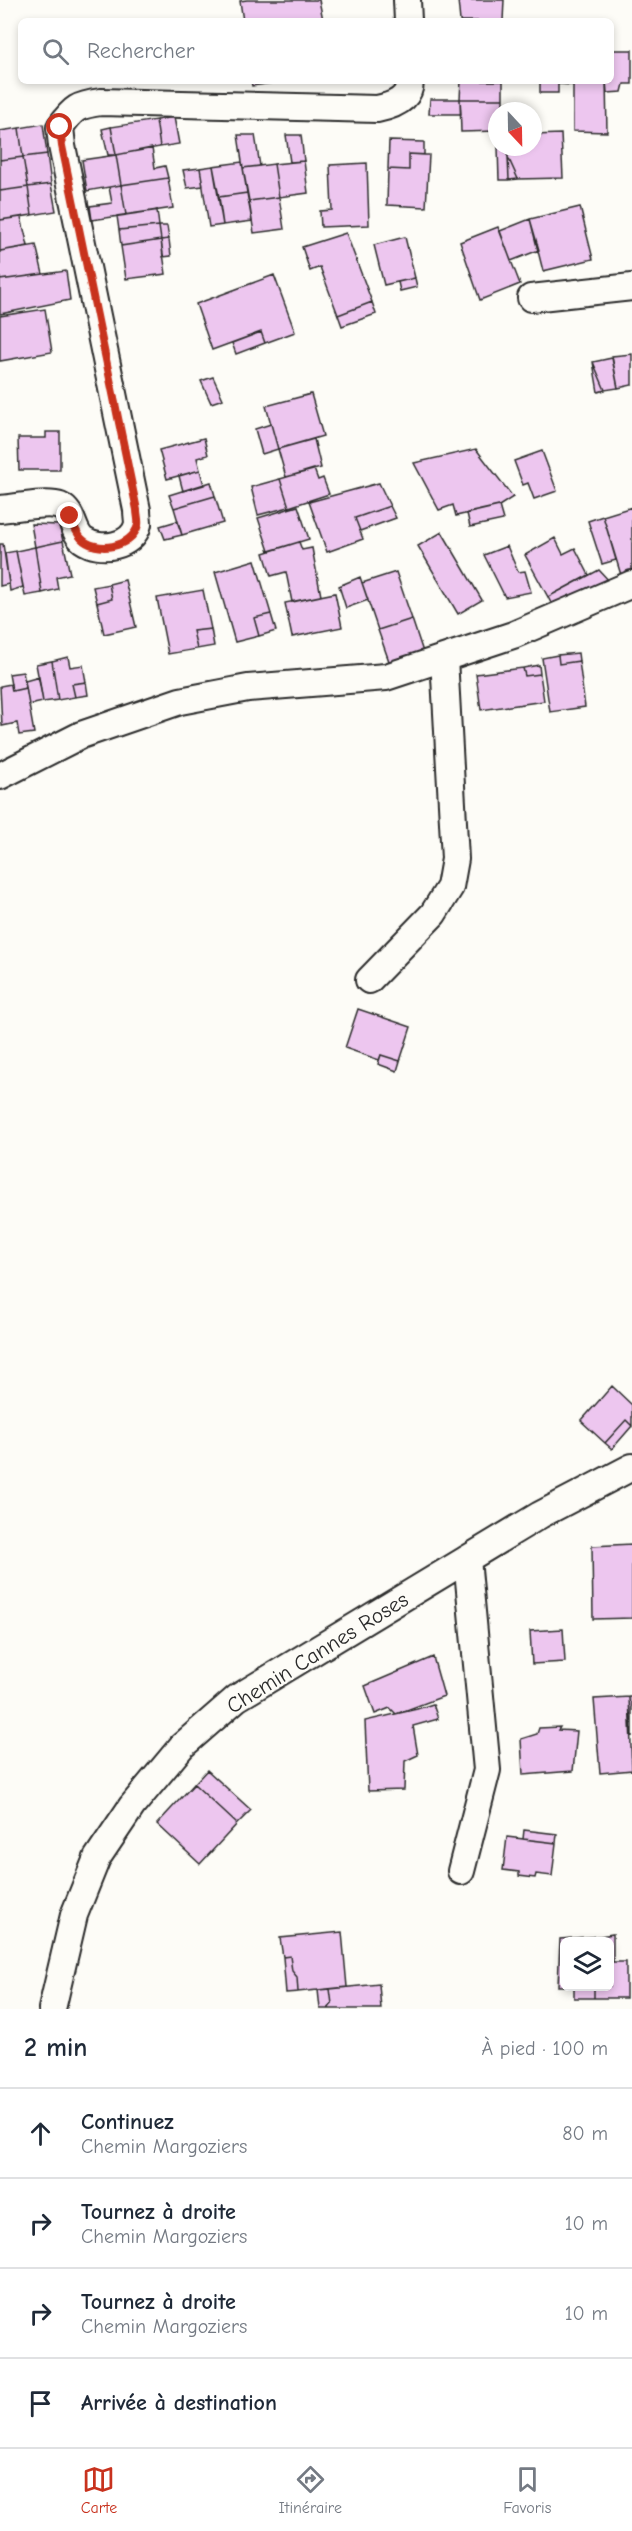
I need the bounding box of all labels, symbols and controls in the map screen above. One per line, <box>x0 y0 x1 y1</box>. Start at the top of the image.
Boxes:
search box <box>18 18 614 84</box>
icon: search <box>39 35 72 68</box>
text: Rechercher <box>87 38 195 64</box>
north arrow <box>488 102 542 156</box>
route start <box>46 113 72 139</box>
route end <box>56 502 82 528</box>
street label: Chemin Cannes Roses <box>222 1586 413 1719</box>
map controls <box>560 1937 614 1991</box>
button: layers <box>560 1937 614 1991</box>
text: 2 min <box>24 2033 87 2063</box>
text: À pied · 100 m <box>482 2037 608 2060</box>
text: Continuez <box>81 2109 174 2135</box>
icon: ahead <box>24 2117 57 2150</box>
text: 80 m <box>562 2122 608 2145</box>
text: Chemin Margoziers <box>81 2135 247 2158</box>
text: Tournez à droite <box>81 2199 236 2225</box>
icon: right <box>24 2207 57 2240</box>
text: 10 m <box>565 2212 608 2235</box>
text: Chemin Margoziers <box>81 2225 247 2248</box>
text: Tournez à droite <box>81 2289 236 2315</box>
icon: right <box>24 2297 57 2330</box>
text: 10 m <box>565 2302 608 2325</box>
text: Chemin Margoziers <box>81 2315 247 2338</box>
icon: arrive <box>24 2387 57 2420</box>
text: Arrivée à destination <box>81 2390 277 2416</box>
tab: Carte <box>81 2463 117 2517</box>
tab: Itinéraire <box>279 2463 342 2517</box>
tab: Favoris <box>503 2463 551 2517</box>

